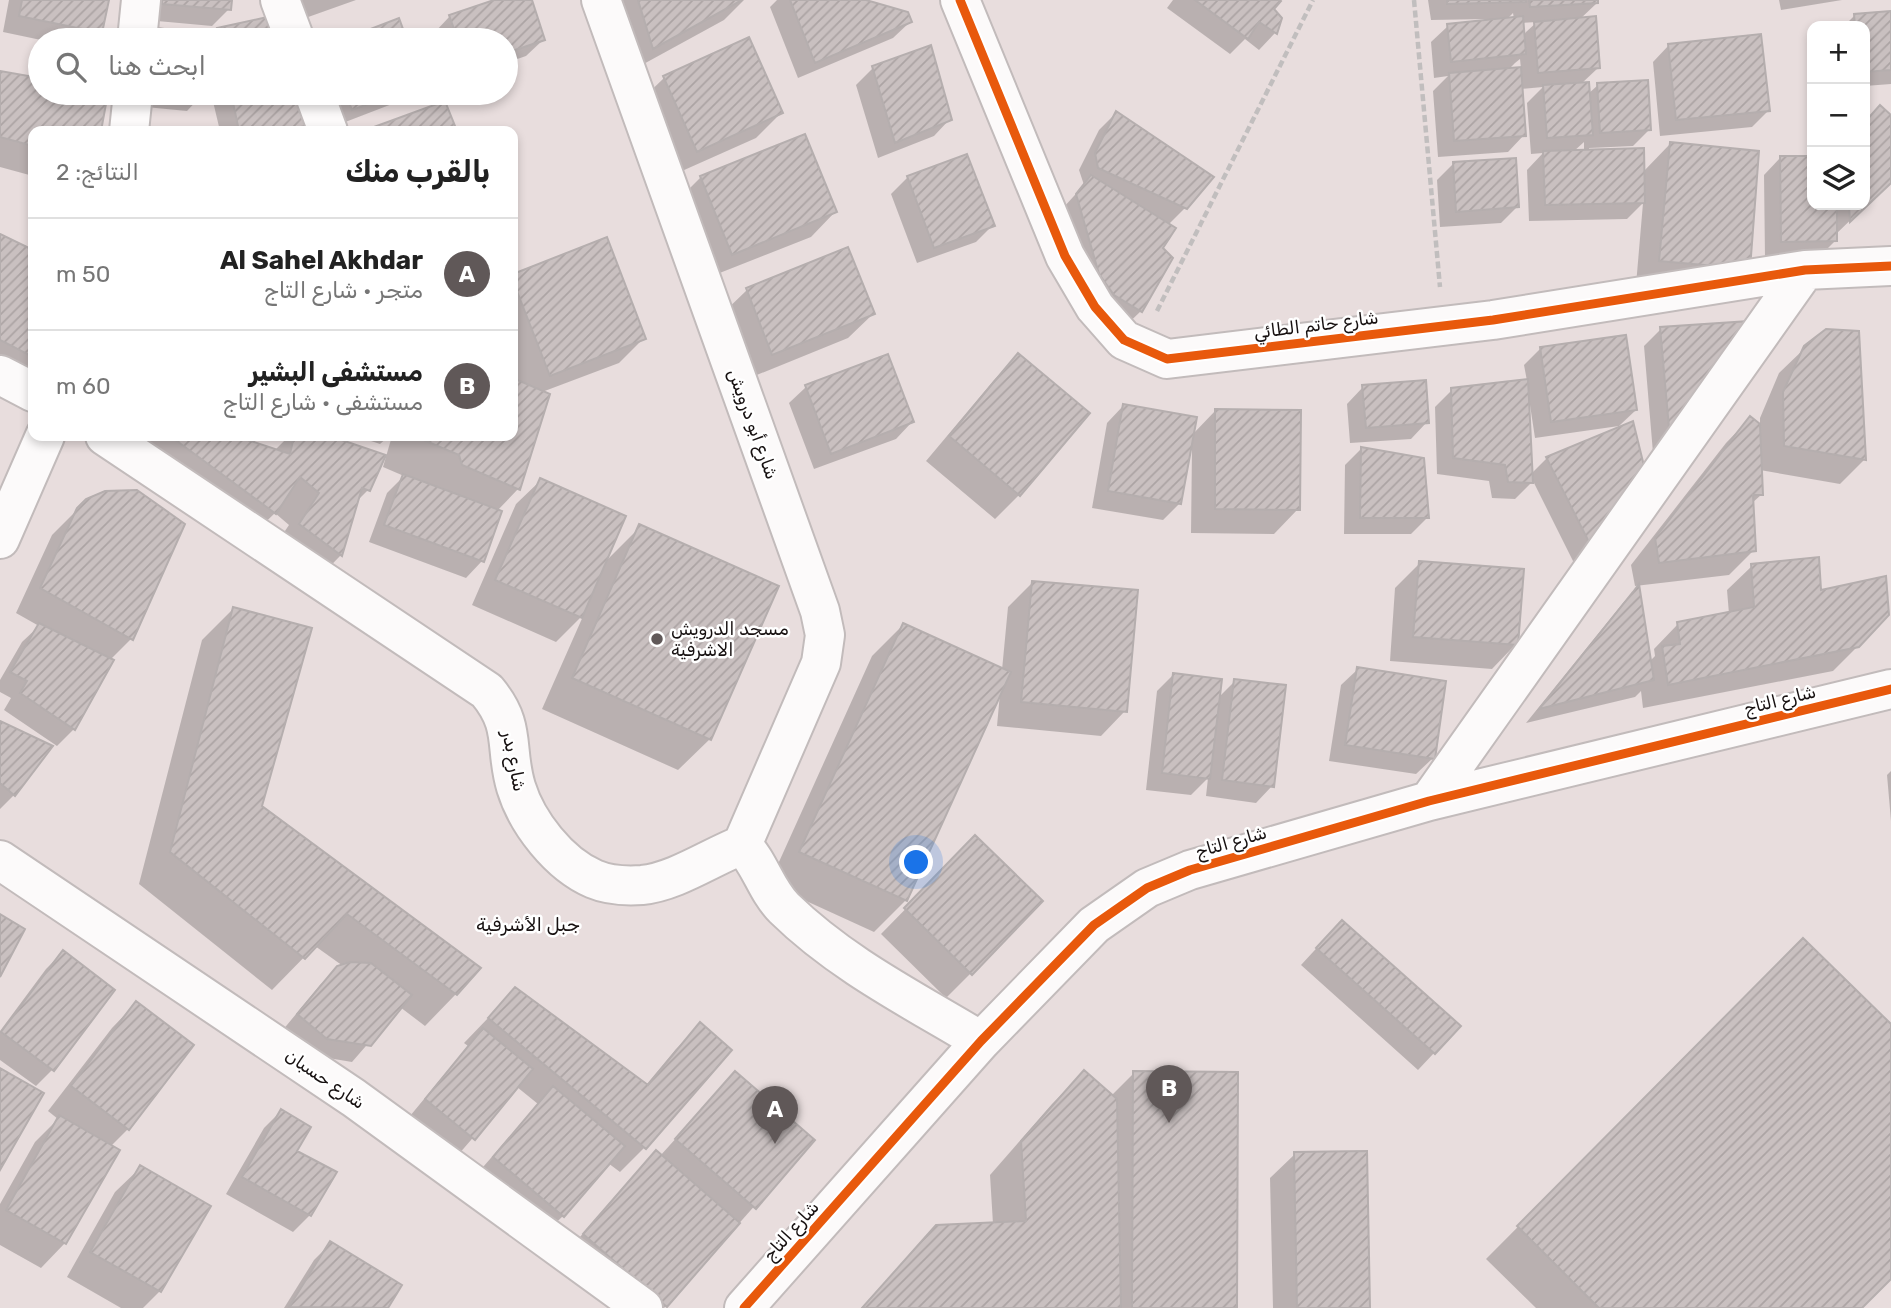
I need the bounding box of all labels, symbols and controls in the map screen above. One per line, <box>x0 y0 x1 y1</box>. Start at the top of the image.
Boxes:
map controls <box>1807 21 1870 210</box>
button: + <box>1807 21 1870 84</box>
search box <box>28 28 518 105</box>
icon: search <box>52 48 90 86</box>
text: ابحث هنا <box>108 51 206 82</box>
button: − <box>1807 84 1870 147</box>
button: layers <box>1807 147 1870 210</box>
text: بالقرب منك <box>345 154 490 190</box>
text: النتائج: 2 <box>56 158 139 186</box>
text: Al Sahel Akhdar <box>220 245 423 276</box>
text: 50 m <box>56 260 110 288</box>
text: A <box>459 260 475 288</box>
text: متجر · شارع التاج <box>264 276 423 304</box>
street label: شارع حاتم الطائي <box>1252 306 1380 346</box>
text: مستشفى البشير <box>249 357 423 388</box>
street label: شارع أبو درويش <box>722 366 783 483</box>
text: 60 m <box>56 372 111 400</box>
text: B <box>459 372 475 400</box>
text: مستشفى · شارع التاج <box>223 388 423 416</box>
place label: مسجد الدرويش الاشرفية <box>671 618 789 661</box>
marker: مسجد الدرويش الاشرفية <box>649 631 665 647</box>
street label: شارع التاج <box>1742 680 1818 721</box>
street label: شارع بدر <box>496 728 531 794</box>
street label: شارع التاج <box>1193 821 1270 864</box>
your location <box>899 845 933 879</box>
district label: جبل الأشرفية <box>476 913 580 936</box>
street label: شارع حسبان <box>280 1044 369 1115</box>
pin: B <box>1146 1065 1192 1123</box>
pin: A <box>752 1086 798 1144</box>
street label: شارع التاج <box>758 1196 824 1266</box>

